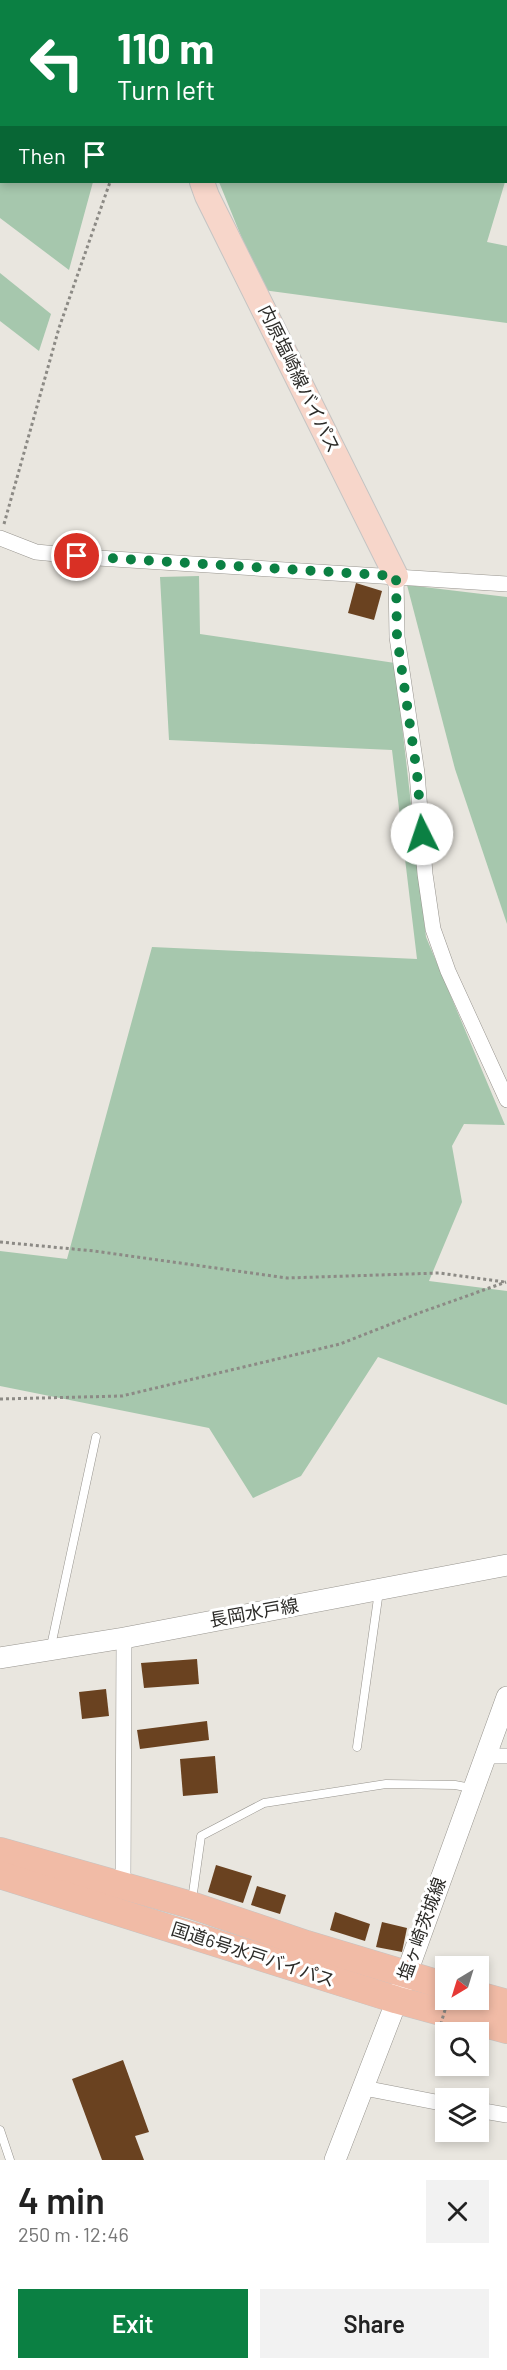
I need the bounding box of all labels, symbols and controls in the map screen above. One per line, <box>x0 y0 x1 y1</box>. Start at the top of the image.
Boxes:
text: 110 m <box>117 22 214 72</box>
icon: left <box>18 24 96 102</box>
text: Turn left <box>117 73 215 105</box>
icon: arrive <box>78 138 111 171</box>
text: Then <box>18 142 66 168</box>
street label: 内原塩崎線バイパス <box>255 301 345 456</box>
pin <box>51 530 102 581</box>
icon: arrive <box>60 539 93 572</box>
position arrow <box>390 802 454 866</box>
street label: 長岡水戸線 <box>208 1593 300 1631</box>
street label: 塩ヶ崎茨城線 <box>392 1874 450 1983</box>
street label: 国道6号水戸バイパス <box>169 1917 338 1991</box>
north arrow <box>435 1956 489 2010</box>
map controls <box>435 1956 489 2142</box>
button: search <box>435 2022 489 2076</box>
button: layers <box>435 2088 489 2142</box>
text: 4 min <box>18 2178 105 2221</box>
button: close <box>426 2180 489 2243</box>
text: 250 m · 12:46 <box>18 2222 129 2246</box>
button: Exit <box>18 2289 248 2358</box>
button: Share <box>260 2289 489 2358</box>

